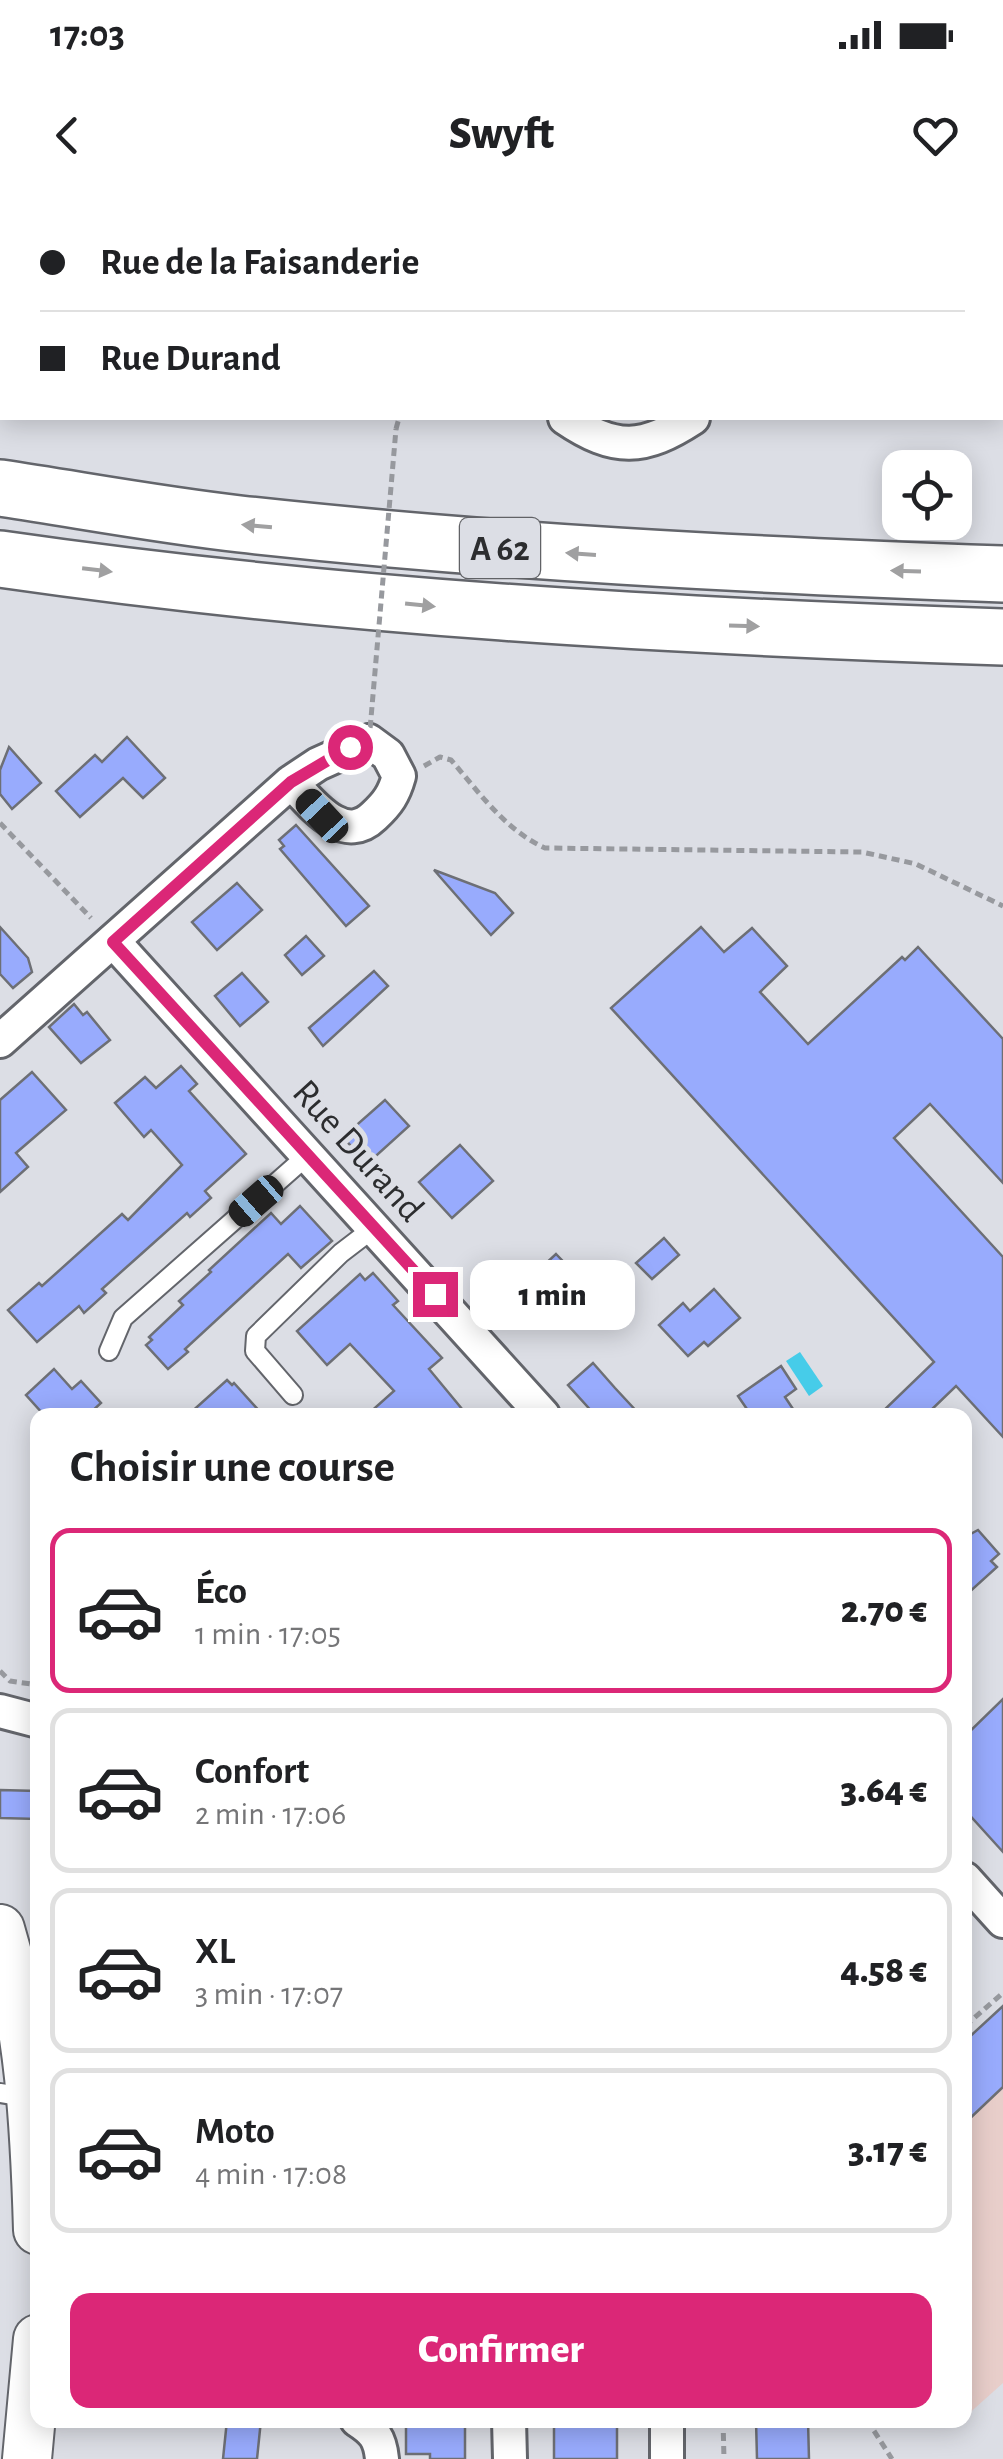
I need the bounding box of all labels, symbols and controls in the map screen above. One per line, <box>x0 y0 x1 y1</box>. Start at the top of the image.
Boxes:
text: 17:03 <box>50 16 125 54</box>
icon: back <box>40 108 95 163</box>
icon: heart <box>908 108 963 163</box>
text: Swyft <box>449 112 554 157</box>
text: Rue de la Faisanderie <box>100 244 419 282</box>
text: Rue Durand <box>100 340 281 378</box>
map controls <box>882 450 972 540</box>
button: locate <box>882 450 972 540</box>
one-way arrow <box>241 518 273 534</box>
road number: A 62 <box>460 518 540 578</box>
one-way arrow <box>565 546 597 562</box>
one-way arrow <box>81 562 113 578</box>
one-way arrow <box>889 562 921 578</box>
one-way arrow <box>404 597 436 613</box>
one-way arrow <box>729 619 761 635</box>
route start <box>328 725 373 770</box>
car <box>291 784 353 848</box>
street label: Rue Durand <box>285 1073 430 1229</box>
car <box>224 1170 288 1232</box>
callout: 1 min <box>470 1259 635 1329</box>
route end <box>413 1272 458 1317</box>
text: 1 min <box>518 1279 587 1311</box>
text: Choisir une course <box>70 1445 395 1490</box>
icon: car <box>75 1566 165 1656</box>
text: Éco <box>195 1573 247 1611</box>
text: 2.70 € <box>841 1592 927 1630</box>
text: 1 min · 17:05 <box>195 1618 341 1650</box>
icon: car <box>75 1746 165 1836</box>
text: Confort <box>195 1753 309 1791</box>
text: 3.64 € <box>841 1772 927 1810</box>
text: 2 min · 17:06 <box>195 1798 346 1830</box>
icon: car <box>75 1926 165 2016</box>
text: XL <box>195 1933 235 1971</box>
text: 4.58 € <box>840 1952 927 1990</box>
text: 3 min · 17:07 <box>195 1978 343 2010</box>
icon: car <box>75 2106 165 2196</box>
text: Moto <box>195 2113 275 2151</box>
text: 3.17 € <box>848 2132 927 2170</box>
text: 4 min · 17:08 <box>195 2158 347 2190</box>
button: Confirmer <box>70 2293 932 2408</box>

